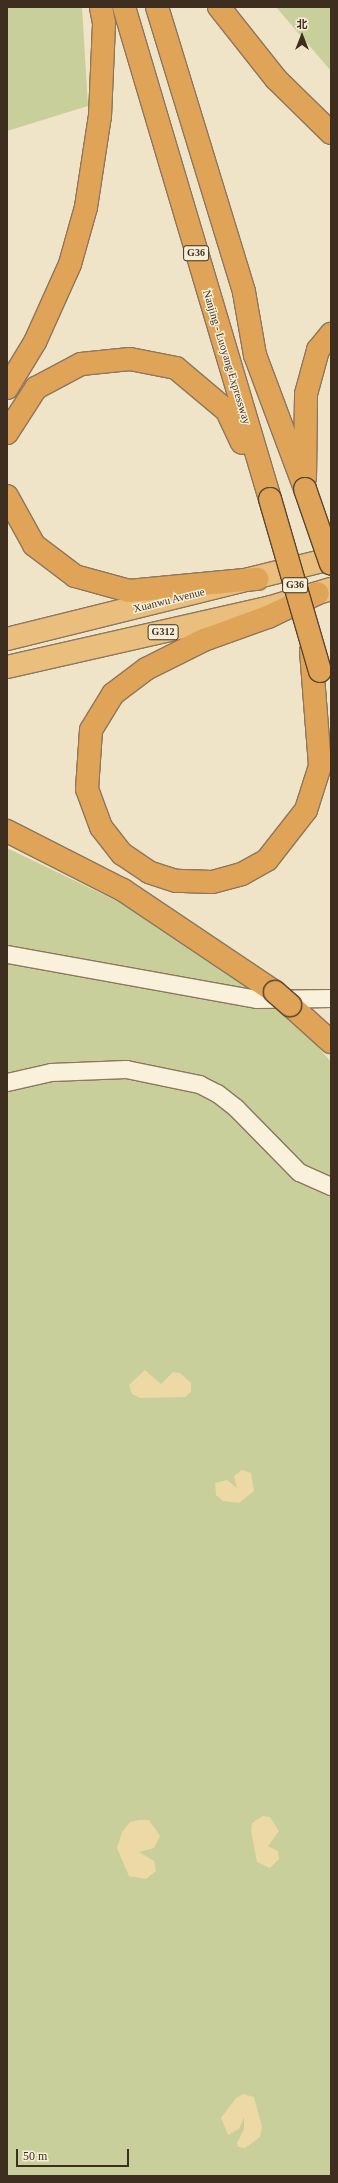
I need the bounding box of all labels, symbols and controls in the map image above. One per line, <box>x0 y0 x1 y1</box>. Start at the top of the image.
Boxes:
north arrow <box>282 16 322 56</box>
text: 北 <box>297 18 308 30</box>
road number: G36 <box>183 245 209 261</box>
street label: Nanjing - Luoyang Expressway <box>200 288 254 426</box>
road number: G36 <box>282 577 308 593</box>
street label: Xuanwu Avenue <box>132 585 206 615</box>
road number: G312 <box>147 624 179 640</box>
scale bar <box>18 2141 131 2167</box>
text: 50 m <box>23 2149 47 2163</box>

